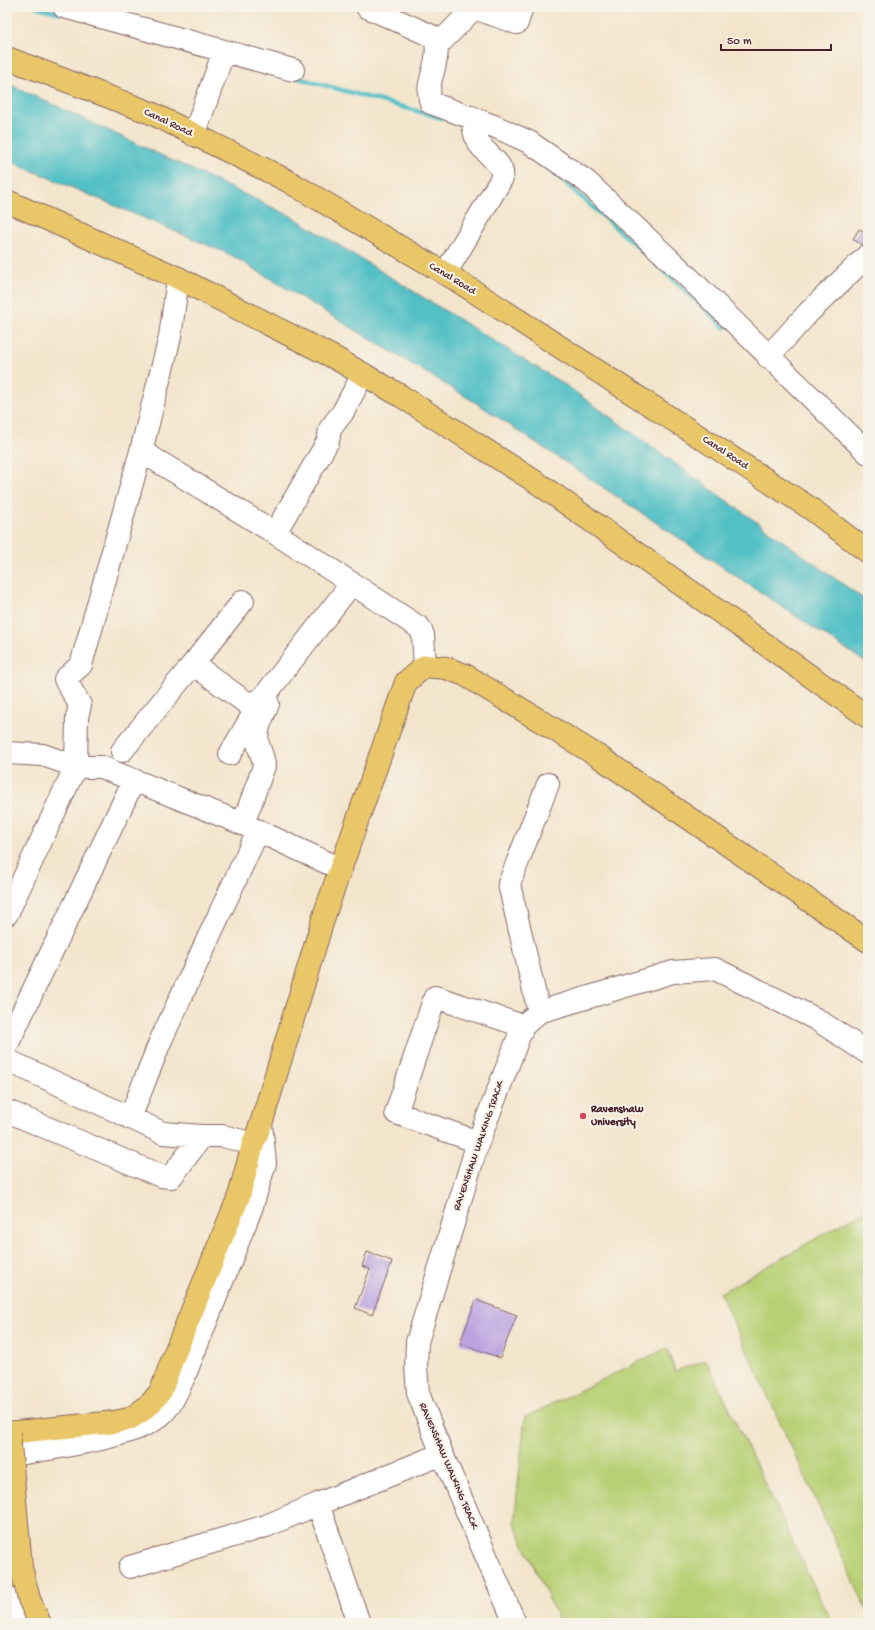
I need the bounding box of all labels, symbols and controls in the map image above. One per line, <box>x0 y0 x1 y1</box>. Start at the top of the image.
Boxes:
scale bar <box>721 26 831 52</box>
text: 50 m <box>727 35 752 49</box>
street label: Canal Road <box>142 106 196 140</box>
street label: Canal Road <box>426 260 479 298</box>
street label: Canal Road <box>700 434 752 473</box>
street label: RAVENSHAW WALKING TRACK <box>451 1078 507 1212</box>
place label: Ravenshaw University <box>590 1104 644 1129</box>
marker: Ravenshaw University <box>578 1111 588 1121</box>
street label: RAVENSHAW WALKING TRACK <box>416 1401 481 1533</box>

